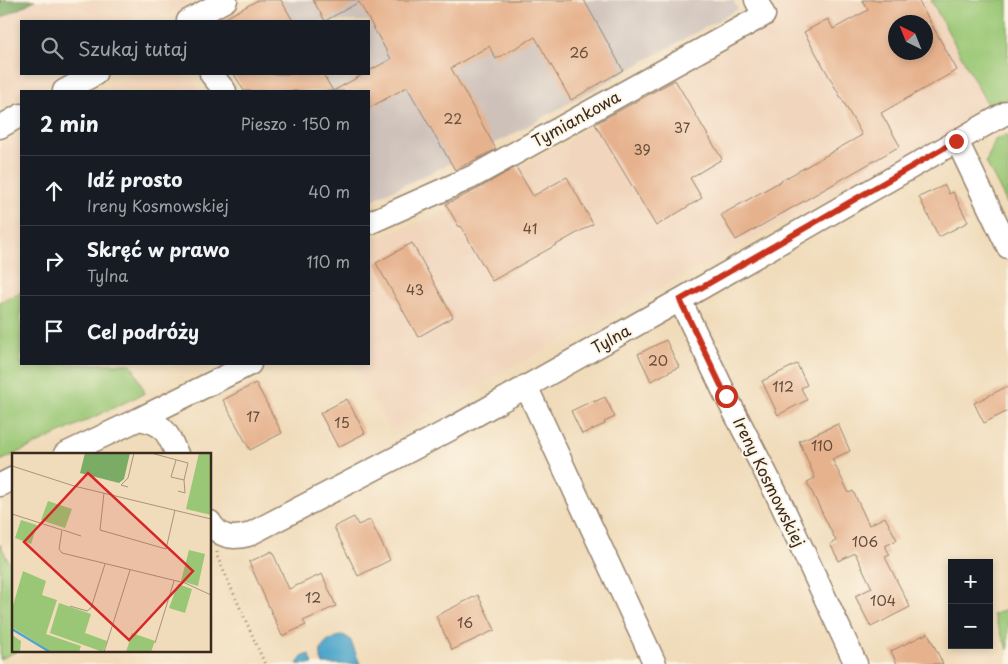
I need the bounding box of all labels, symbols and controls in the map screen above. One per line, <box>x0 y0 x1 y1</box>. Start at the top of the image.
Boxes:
north arrow <box>888 15 933 60</box>
search box <box>20 20 370 75</box>
icon: search <box>38 34 66 62</box>
text: Szukaj tutaj <box>78 34 188 62</box>
house number: 26 <box>569 42 589 63</box>
street label: Tymiankowa <box>527 84 624 152</box>
text: 2 min <box>40 107 99 139</box>
house number: 22 <box>444 108 462 129</box>
text: Pieszo · 150 m <box>241 111 350 135</box>
house number: 37 <box>674 117 691 138</box>
route end <box>945 130 968 153</box>
house number: 39 <box>633 139 651 160</box>
text: Idź prosto <box>87 165 183 193</box>
icon: ahead <box>40 177 68 205</box>
text: 40 m <box>308 179 350 203</box>
text: Ireny Kosmowskiej <box>87 193 229 217</box>
house number: 41 <box>523 218 537 239</box>
text: Skręć w prawo <box>87 235 230 263</box>
icon: right <box>40 247 68 275</box>
text: 110 m <box>307 249 350 273</box>
text: Tylna <box>87 263 128 287</box>
house number: 43 <box>406 279 424 300</box>
icon: arrive <box>40 317 68 345</box>
text: Cel podróży <box>87 317 199 345</box>
street label: Tylna <box>587 318 634 359</box>
house number: 20 <box>648 350 668 371</box>
house number: 112 <box>772 376 794 397</box>
route start <box>715 385 738 408</box>
house number: 17 <box>246 406 260 427</box>
house number: 15 <box>334 412 350 433</box>
street label: Ireny Kosmowskiej <box>728 413 812 551</box>
house number: 110 <box>811 435 833 456</box>
inset map <box>12 453 211 652</box>
house number: 106 <box>852 531 878 552</box>
map controls <box>948 559 993 649</box>
button: + <box>948 559 993 604</box>
house number: 12 <box>305 587 321 608</box>
house number: 104 <box>870 590 896 611</box>
button: − <box>948 604 993 649</box>
house number: 16 <box>457 612 473 633</box>

